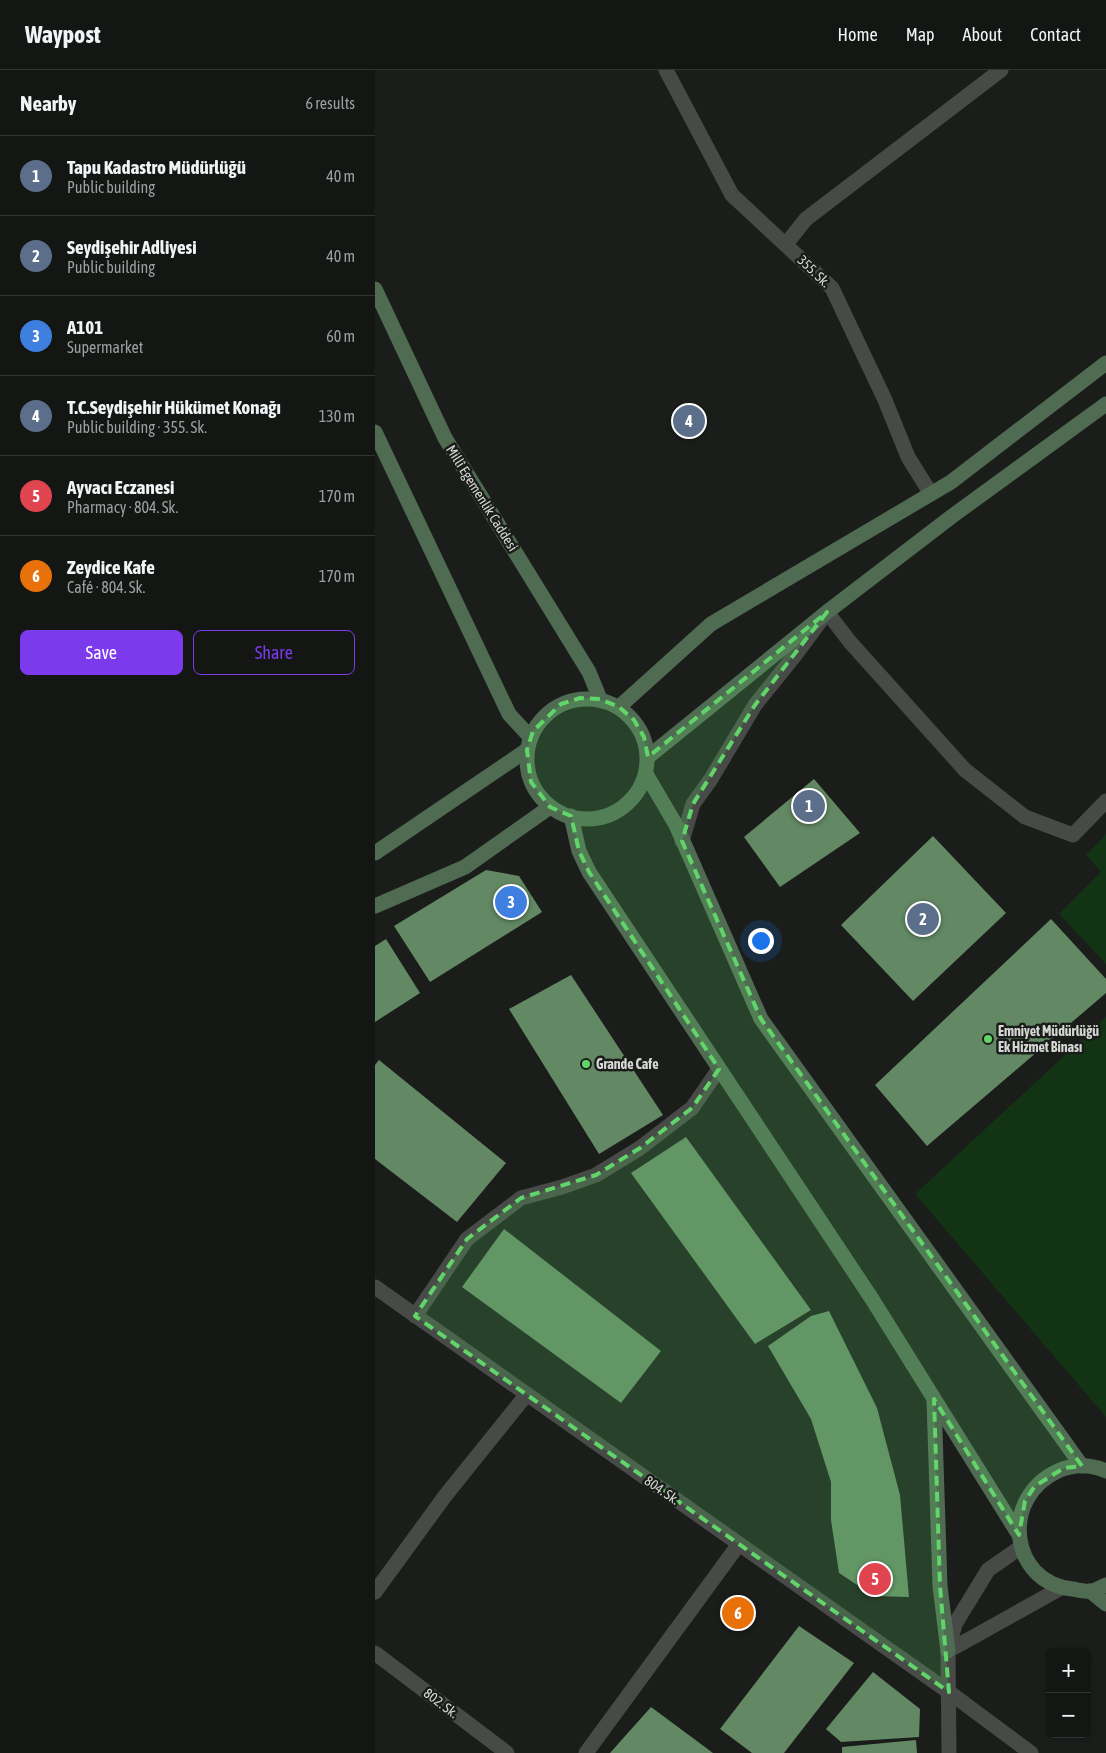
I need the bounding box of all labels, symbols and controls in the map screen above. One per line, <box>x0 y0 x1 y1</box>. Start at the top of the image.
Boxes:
text: Waypost <box>25 21 101 48</box>
text: Home <box>838 24 878 45</box>
text: Map <box>906 24 935 45</box>
text: About <box>963 24 1002 45</box>
text: Contact <box>1030 24 1081 45</box>
text: Nearby <box>20 91 76 115</box>
text: 6 results <box>305 94 355 112</box>
text: Tapu Kadastro Müdürlüğü <box>67 156 246 178</box>
text: 1 <box>32 167 40 185</box>
text: 40 m <box>326 167 355 185</box>
text: Public building <box>67 178 155 196</box>
text: Seydişehir Adliyesi <box>67 236 197 258</box>
text: 2 <box>32 247 40 265</box>
text: 40 m <box>326 247 355 265</box>
street label: 355. Sk. <box>795 252 833 290</box>
text: Public building <box>67 258 155 276</box>
text: A101 <box>67 316 103 338</box>
text: 3 <box>32 327 40 345</box>
text: 60 m <box>326 327 355 345</box>
text: Supermarket <box>67 338 143 356</box>
text: T.C.Seydişehir Hükümet Konağı <box>67 396 281 418</box>
pin: 4 <box>673 402 705 440</box>
text: 4 <box>32 407 40 425</box>
text: 130 m <box>319 407 355 425</box>
text: Public building · 355. Sk. <box>67 418 207 436</box>
street label: Millî Egemenlik Caddesi <box>443 442 521 554</box>
text: Ayvacı Eczanesi <box>67 476 174 498</box>
text: 5 <box>32 487 40 505</box>
text: 170 m <box>319 487 355 505</box>
text: Pharmacy · 804. Sk. <box>67 498 178 516</box>
text: Zeydice Kafe <box>67 556 155 578</box>
text: 6 <box>32 567 40 585</box>
text: 170 m <box>319 567 355 585</box>
text: Café · 804. Sk. <box>67 578 145 596</box>
button: Save <box>20 630 183 675</box>
button: Share <box>193 630 355 675</box>
pin: 1 <box>793 787 825 825</box>
pin: 3 <box>495 883 527 921</box>
pin: 2 <box>907 900 939 938</box>
your location <box>748 928 774 954</box>
place label: Emniyet Müdürlüğü Ek Hizmet Binası <box>998 1023 1099 1055</box>
marker: Emniyet Müdürlüğü Ek Hizmet Binası <box>982 1033 994 1045</box>
place label: Grande Cafe <box>596 1056 659 1072</box>
marker: Grande Cafe <box>580 1058 592 1070</box>
street label: 804. Sk. <box>642 1472 682 1508</box>
pin: 5 <box>859 1560 891 1598</box>
pin: 6 <box>722 1594 754 1632</box>
map controls <box>1046 1648 1091 1738</box>
button: + <box>1046 1648 1091 1693</box>
street label: 802. Sk. <box>421 1685 461 1721</box>
button: − <box>1046 1693 1091 1738</box>

